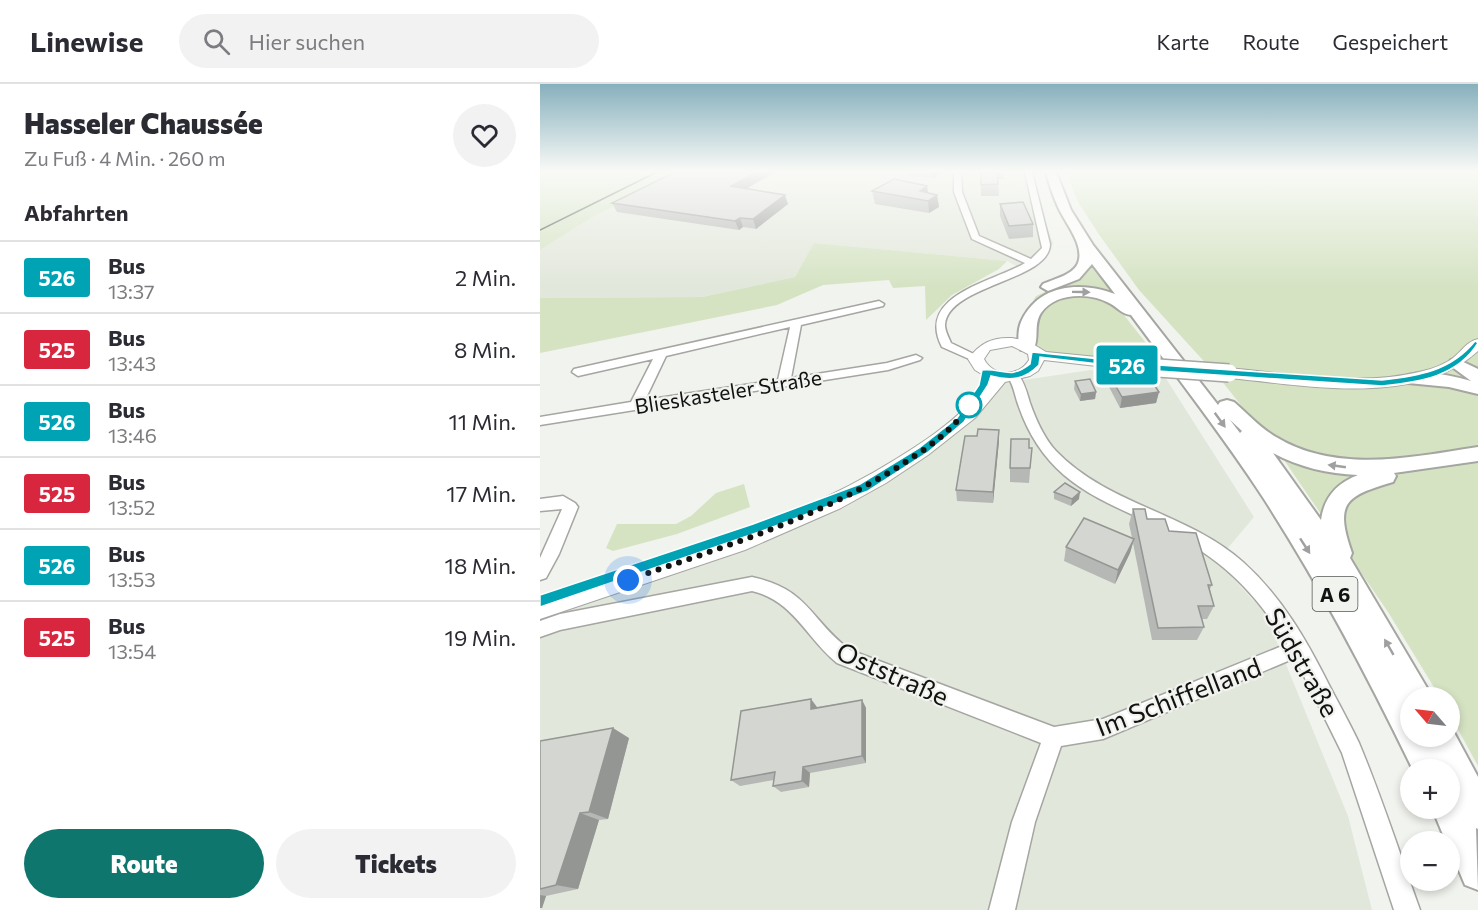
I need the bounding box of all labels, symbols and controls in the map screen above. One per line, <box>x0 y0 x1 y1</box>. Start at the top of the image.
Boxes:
search box <box>179 14 599 68</box>
text: Linewise <box>30 24 143 58</box>
icon: search <box>200 25 233 58</box>
text: Hier suchen <box>248 28 365 55</box>
text: Karte <box>1156 29 1209 54</box>
text: Route <box>1242 29 1300 54</box>
text: Gespeichert <box>1333 29 1448 54</box>
button: heart <box>453 104 516 167</box>
text: Hasseler Chaussée <box>24 106 263 140</box>
text: Zu Fuß · 4 Min. · 260 m <box>24 146 225 170</box>
text: Abfahrten <box>24 199 128 226</box>
text: Bus <box>108 252 145 279</box>
text: 2 Min. <box>455 264 516 291</box>
text: 526 <box>38 265 76 290</box>
text: 13:37 <box>108 279 155 303</box>
one-way arrow <box>1071 287 1090 297</box>
text: Bus <box>108 324 145 351</box>
text: 8 Min. <box>454 336 516 363</box>
text: 525 <box>39 337 75 362</box>
line badge: 526 <box>1092 346 1162 384</box>
text: 13:43 <box>108 351 156 375</box>
text: 526 <box>1108 353 1146 378</box>
street label: Blieskasteler Straße <box>633 364 823 418</box>
unlabelled marker <box>956 392 982 418</box>
text: Bus <box>108 396 145 423</box>
text: 11 Min. <box>448 408 516 435</box>
text: 526 <box>38 409 76 434</box>
one-way arrow <box>1213 413 1225 428</box>
text: 13:46 <box>108 423 157 447</box>
one-way arrow <box>1327 462 1346 471</box>
text: Bus <box>108 468 145 495</box>
text: 17 Min. <box>446 480 516 507</box>
text: 525 <box>39 481 75 506</box>
text: 13:52 <box>108 495 155 519</box>
one-way arrow <box>1300 538 1311 555</box>
text: Bus <box>108 540 145 567</box>
text: 18 Min. <box>445 552 516 579</box>
text: 526 <box>38 553 76 578</box>
your location <box>613 565 643 595</box>
text: 13:53 <box>108 567 156 591</box>
road number: A 6 <box>1312 577 1358 611</box>
street label: Südstraße <box>1259 602 1347 722</box>
text: Bus <box>108 612 145 639</box>
text: 19 Min. <box>445 624 516 651</box>
text: 525 <box>39 625 75 650</box>
street label: Oststraße <box>832 635 954 711</box>
text: 13:54 <box>108 639 156 663</box>
one-way arrow <box>1384 639 1395 655</box>
street label: Im Schiffelland <box>1091 650 1265 742</box>
north arrow <box>1400 687 1460 747</box>
map controls <box>1400 687 1460 891</box>
button: + <box>1400 759 1460 819</box>
button: Route <box>24 829 264 898</box>
button: Tickets <box>276 829 516 898</box>
button: − <box>1400 831 1460 891</box>

